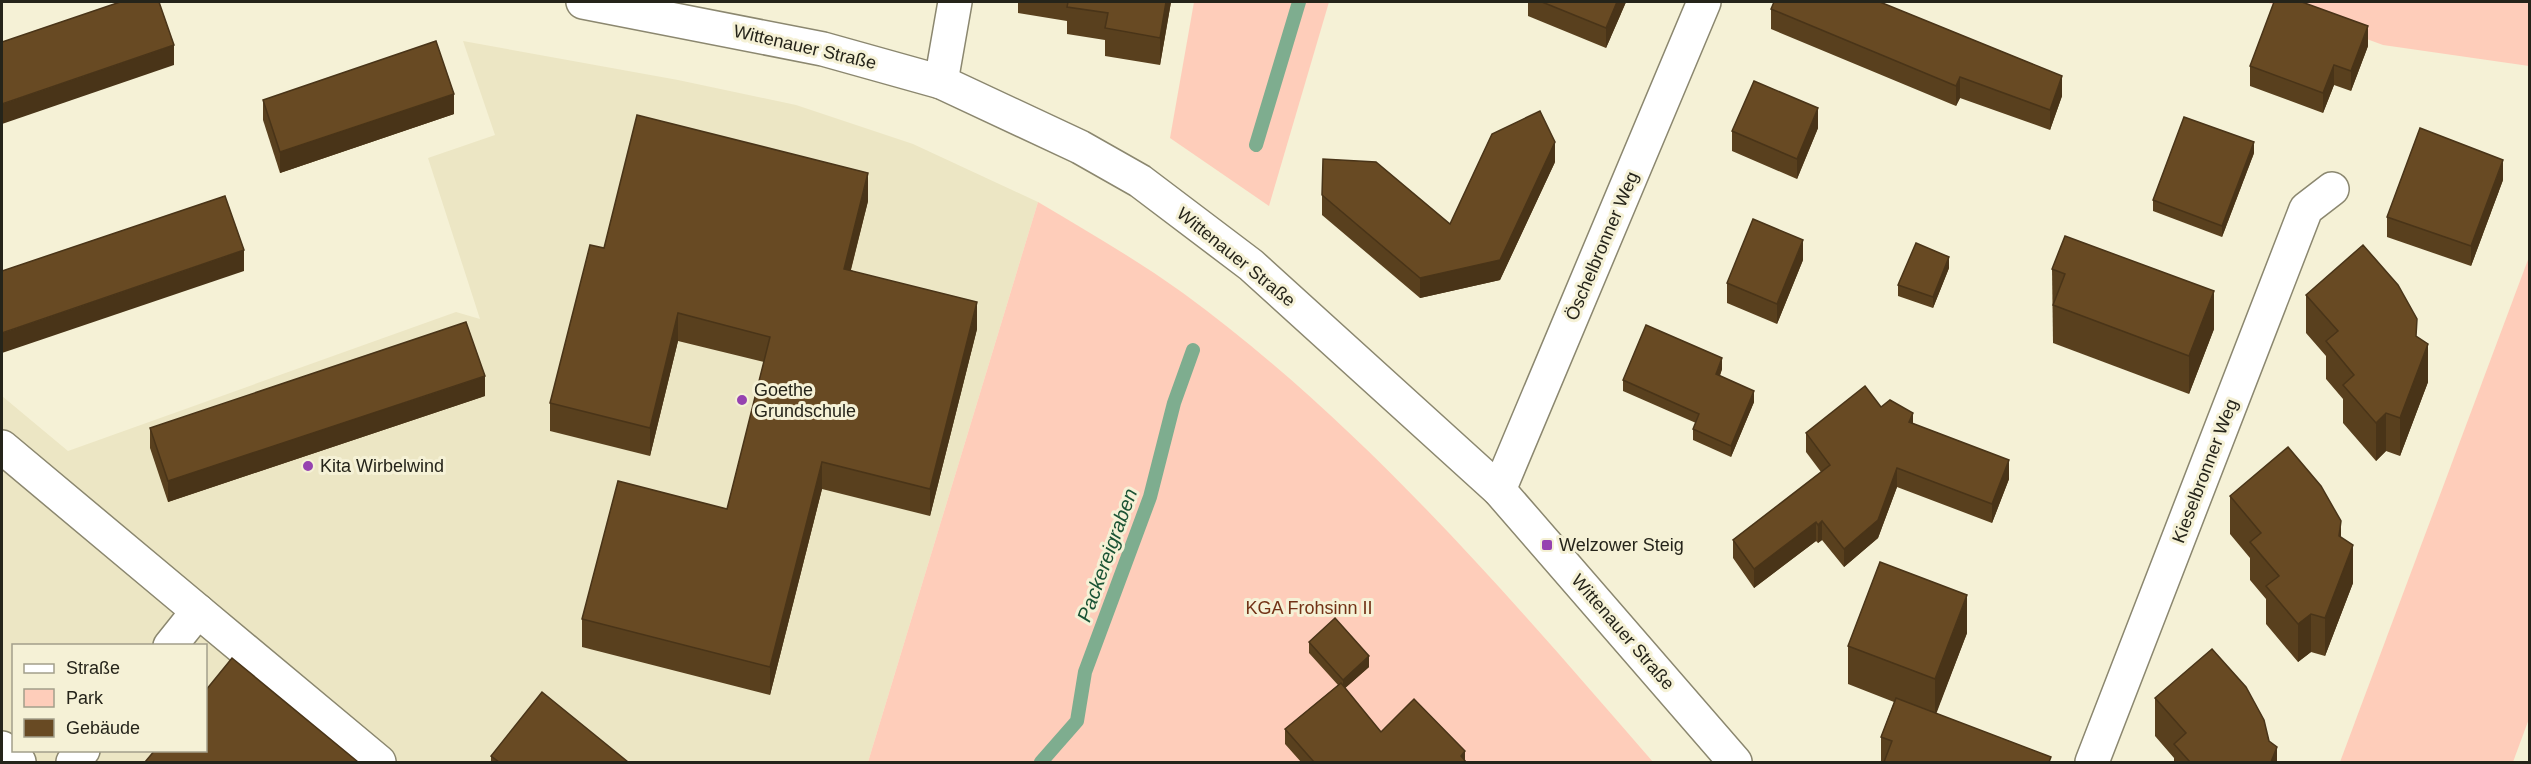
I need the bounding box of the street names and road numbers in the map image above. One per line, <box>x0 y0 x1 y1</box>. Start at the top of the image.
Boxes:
street label: Wittenauer Straße <box>732 21 878 73</box>
street label: Öschelbronner Weg <box>1562 169 1642 323</box>
street label: Wittenauer Straße <box>1173 203 1299 311</box>
street label: Kieselbronner Weg <box>2168 396 2242 546</box>
street label: Wittenauer Straße <box>1568 570 1678 694</box>

